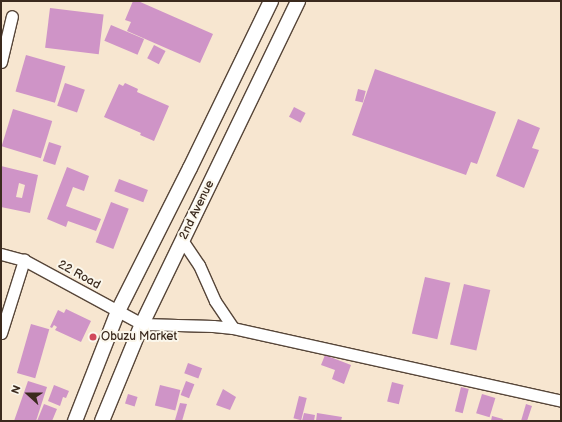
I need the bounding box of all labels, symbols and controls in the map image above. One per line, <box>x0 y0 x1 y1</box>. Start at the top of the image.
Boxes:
street label: 2nd Avenue <box>176 178 218 242</box>
street label: 22 Road <box>55 257 103 293</box>
place label: Obuzu Market <box>101 330 177 344</box>
marker: Obuzu Market <box>88 332 98 342</box>
north arrow <box>8 374 48 414</box>
text: N <box>9 383 24 396</box>

